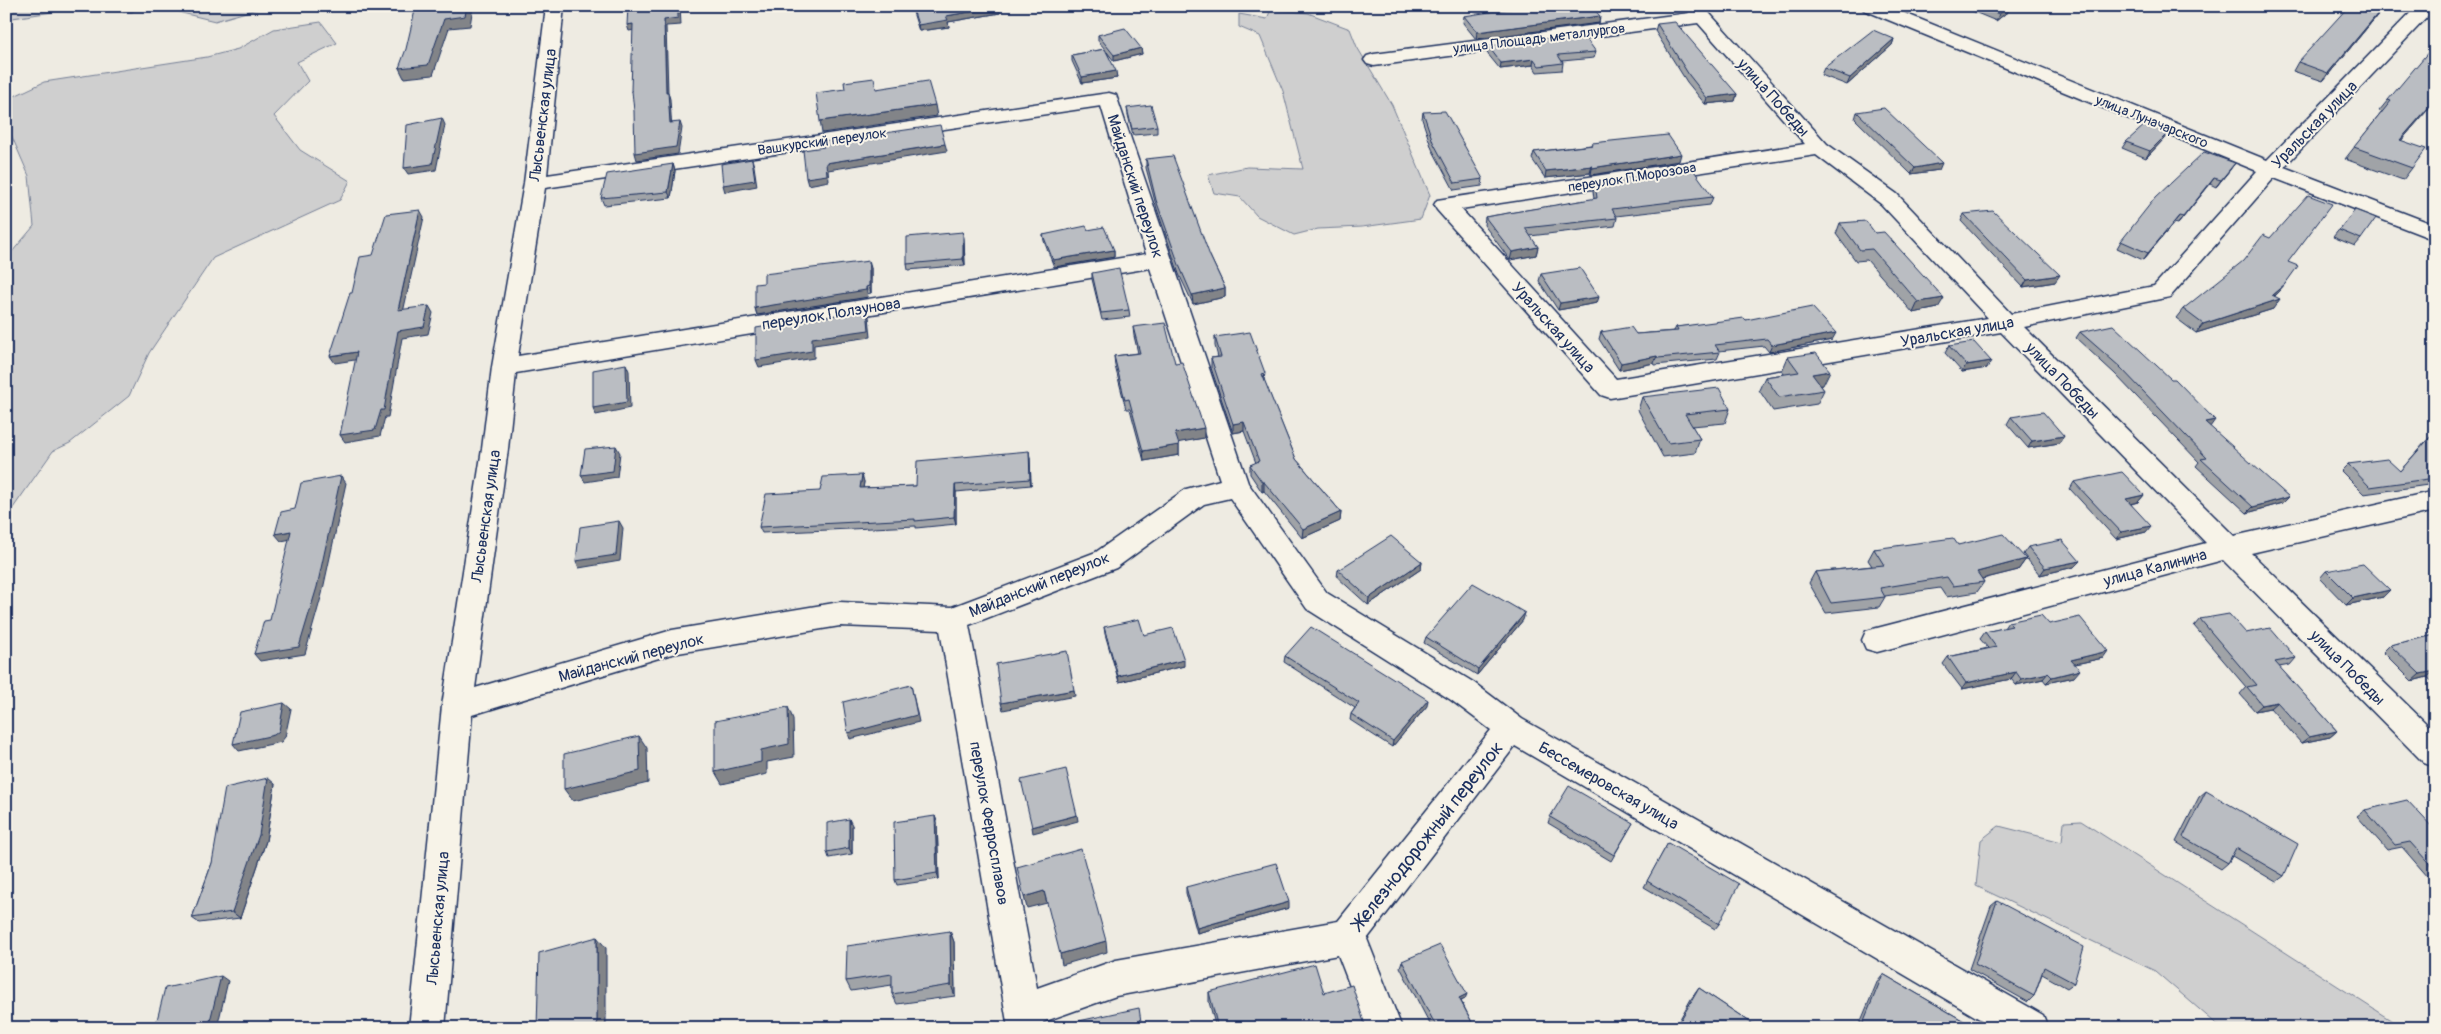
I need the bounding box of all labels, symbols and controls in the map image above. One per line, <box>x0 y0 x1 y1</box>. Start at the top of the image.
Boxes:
street label: улица Площадь металлургов <box>1451 20 1626 58</box>
street label: Лысьвенская улица <box>525 48 561 184</box>
street label: улица Победы <box>1732 54 1814 141</box>
street label: Уральская улица <box>2268 76 2362 173</box>
street label: улица Луначарского <box>2092 91 2211 152</box>
street label: Майданский переулок <box>1102 112 1168 261</box>
street label: Вашкурский переулок <box>756 124 888 159</box>
street label: переулок П.Морозова <box>1567 159 1697 196</box>
street label: Уральская улица <box>1507 278 1599 377</box>
street label: переулок Ползунова <box>760 293 902 335</box>
street label: Уральская улица <box>1899 312 2016 352</box>
street label: улица Победы <box>2020 338 2104 423</box>
street label: Лысьвенская улица <box>467 449 505 585</box>
street label: улица Калинина <box>2100 545 2209 592</box>
street label: Майданский переулок <box>966 548 1113 622</box>
street label: улица Победы <box>2305 625 2389 710</box>
street label: Майданский переулок <box>556 629 706 687</box>
street label: Железнодорожный переулок <box>1345 737 1509 937</box>
street label: Бессемеровская улица <box>1535 738 1682 834</box>
street label: переулок Ферросплавов <box>965 740 1013 907</box>
street label: Лысьвенская улица <box>422 851 454 987</box>

